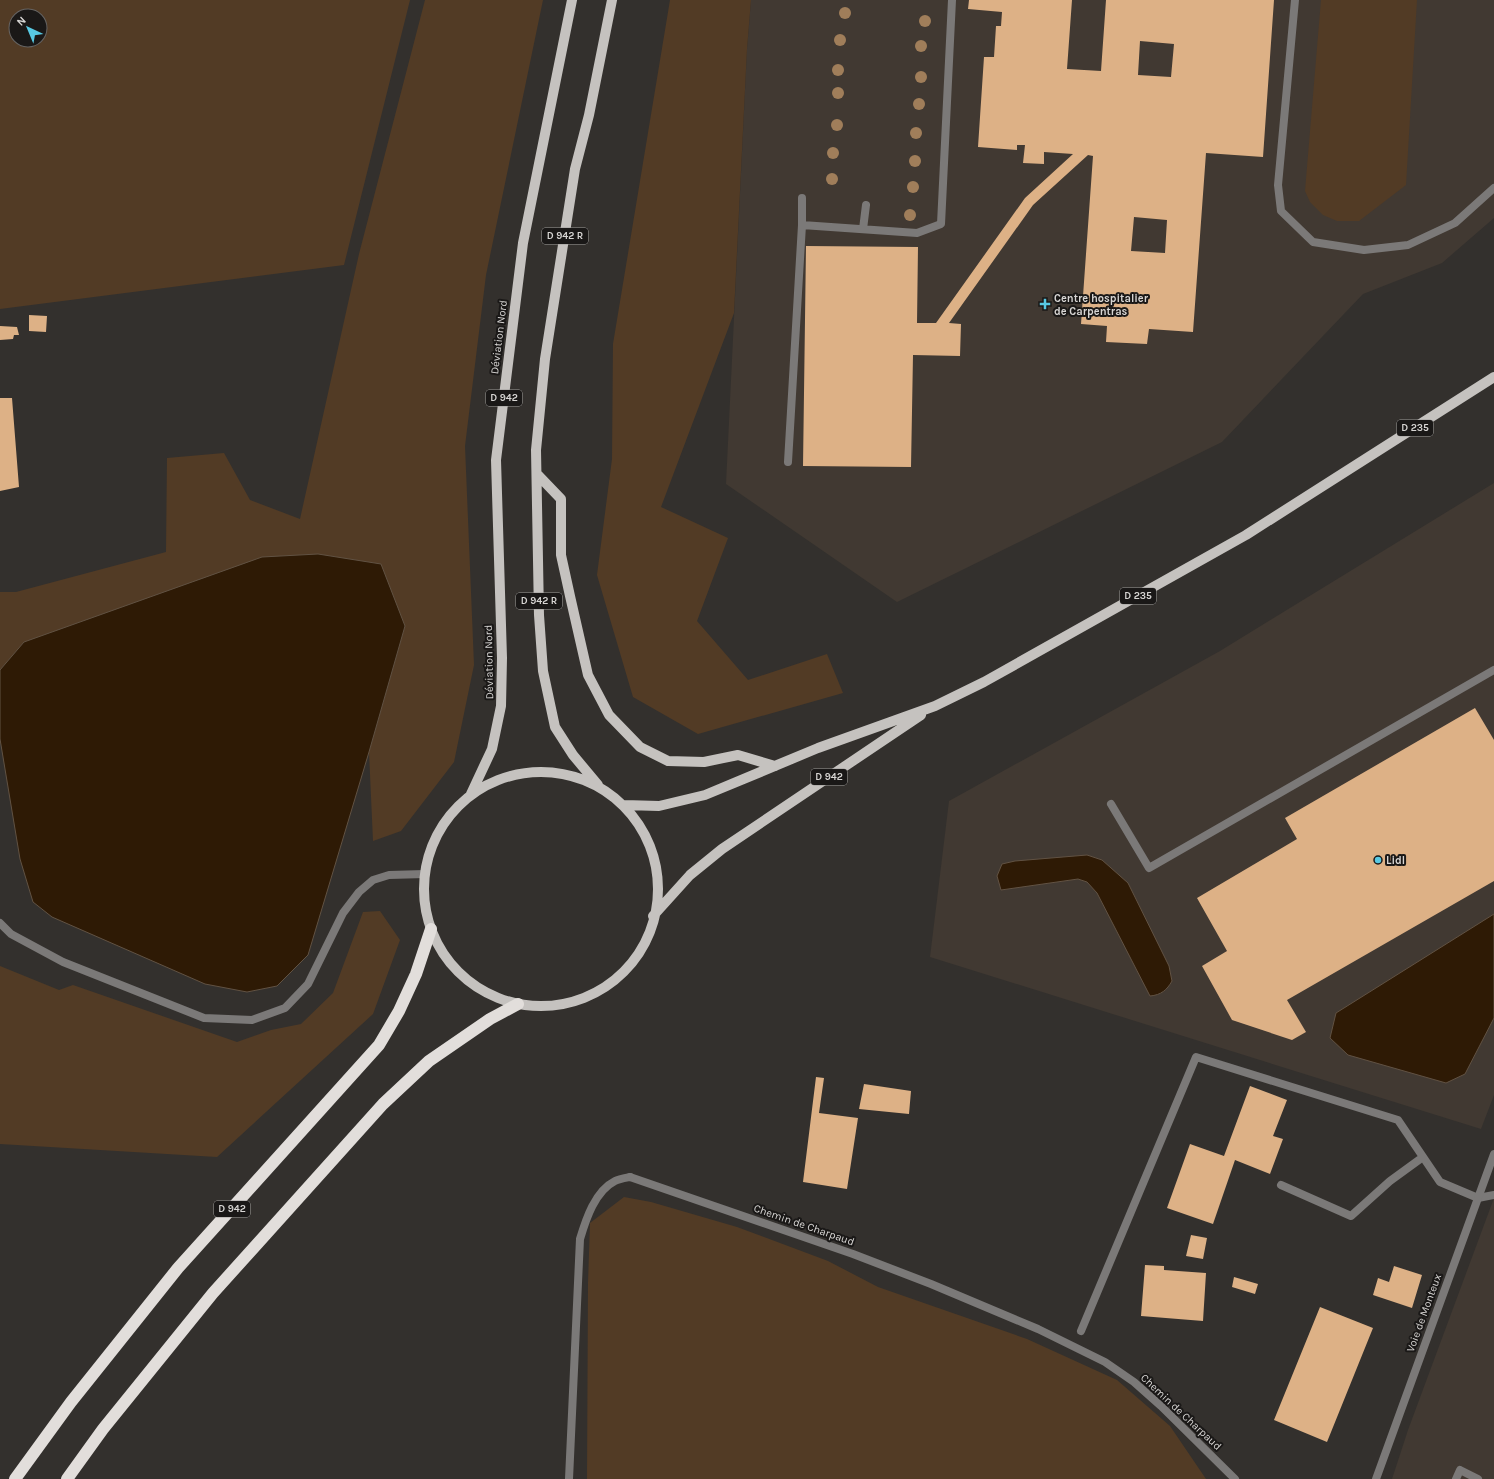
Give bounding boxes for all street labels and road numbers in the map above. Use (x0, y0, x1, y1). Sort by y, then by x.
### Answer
road number: D 942 R (542, 228, 588, 244)
street label: Déviation Nord (488, 299, 510, 375)
road number: D 942 (486, 390, 522, 406)
road number: D 235 (1397, 420, 1433, 436)
road number: D 235 (1120, 588, 1156, 604)
road number: D 942 R (516, 593, 562, 609)
street label: Déviation Nord (482, 625, 496, 699)
road number: D 942 (811, 769, 847, 785)
road number: D 942 (214, 1201, 250, 1217)
street label: Chemin de Charpaud (752, 1202, 856, 1248)
street label: Voie de Monteux (1404, 1272, 1444, 1354)
street label: Chemin de Charpaud (1138, 1371, 1224, 1453)

